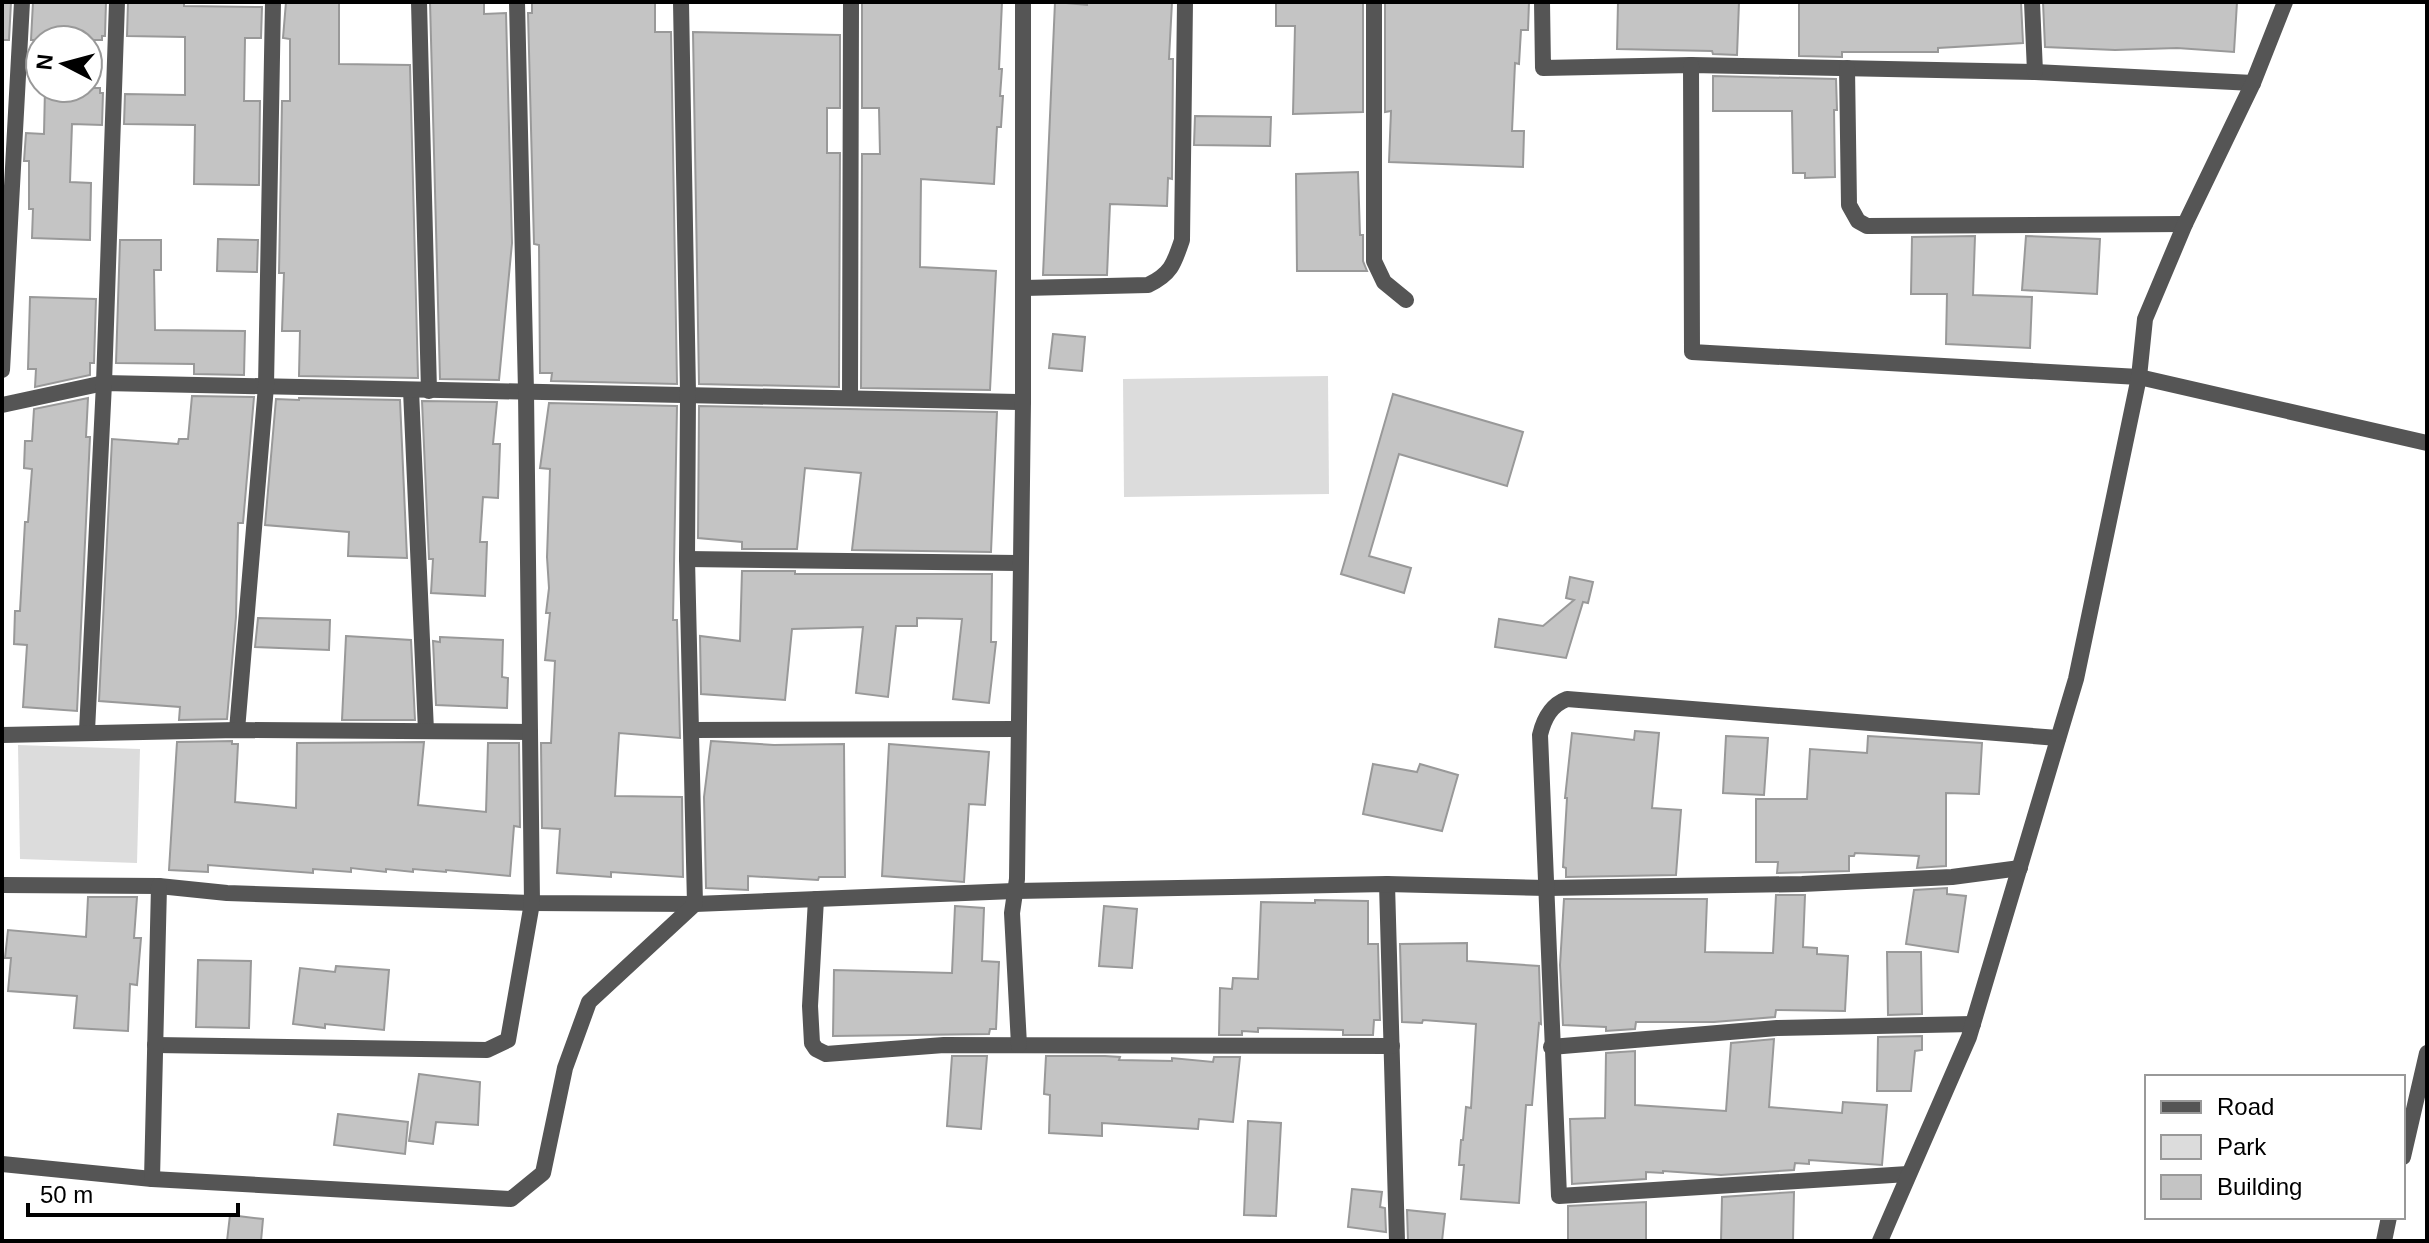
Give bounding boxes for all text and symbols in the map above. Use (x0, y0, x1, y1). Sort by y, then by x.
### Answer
north arrow (24, 24, 104, 104)
text: N (31, 53, 58, 71)
legend (2145, 1075, 2405, 1219)
text: Road (2217, 1093, 2274, 1120)
text: Park (2217, 1133, 2267, 1160)
scale bar (28, 1167, 238, 1217)
text: Building (2217, 1173, 2302, 1200)
text: 50 m (40, 1181, 93, 1208)

